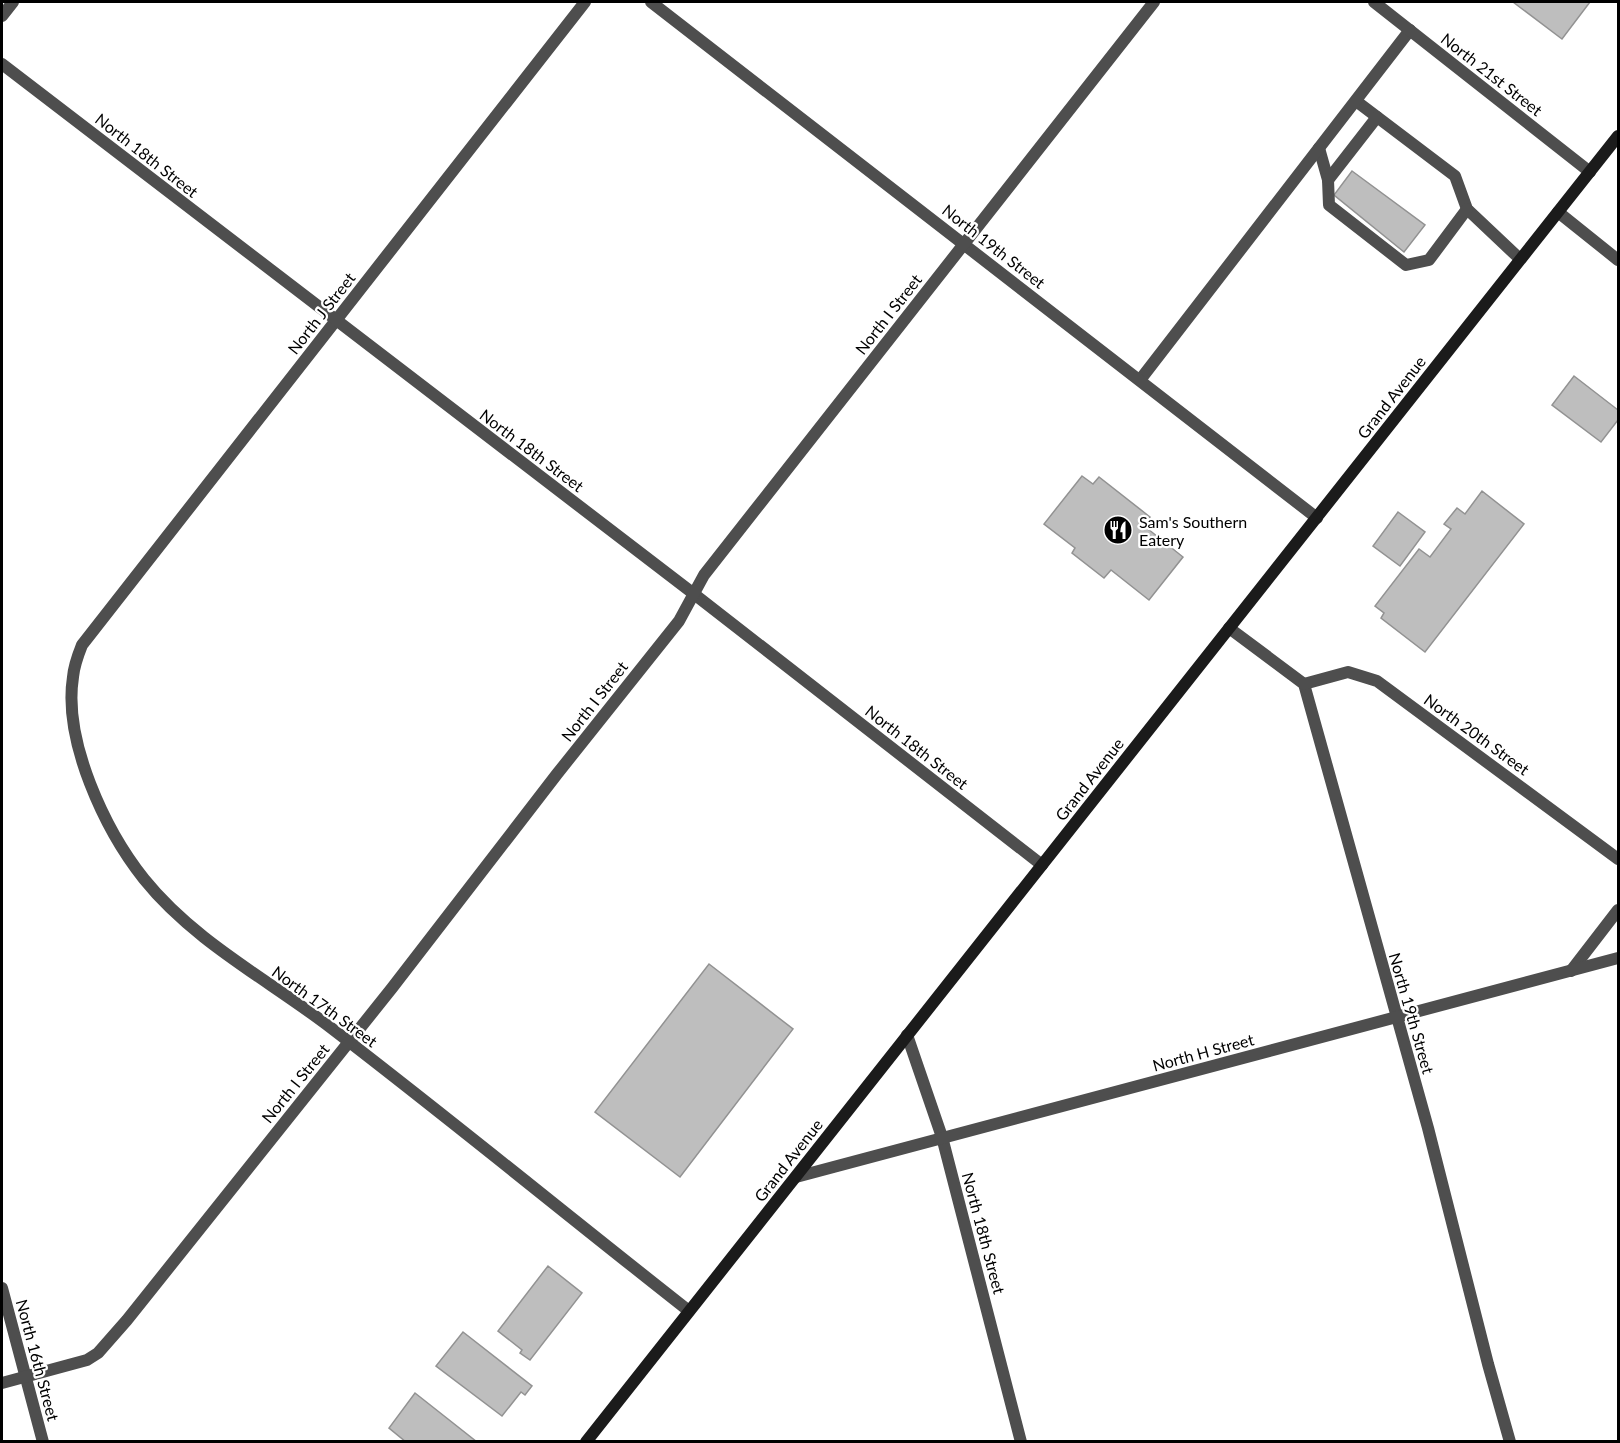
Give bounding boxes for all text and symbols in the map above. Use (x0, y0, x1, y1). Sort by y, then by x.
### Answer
street label: North 21st Street (1438, 29, 1547, 120)
street label: North 18th Street (92, 109, 202, 201)
street label: North 19th Street (939, 200, 1049, 292)
street label: North J Street (283, 268, 359, 358)
street label: North I Street (851, 270, 925, 358)
street label: Grand Avenue (1353, 352, 1429, 442)
street label: North 18th Street (476, 405, 588, 495)
place label: Sam's Southern Eatery (1139, 512, 1247, 549)
restaurant icon: Sam's Southern Eatery (1102, 514, 1134, 546)
street label: North I Street (557, 657, 631, 745)
street label: North 20th Street (1421, 690, 1533, 779)
street label: North 18th Street (862, 701, 972, 793)
street label: Grand Avenue (1051, 734, 1127, 824)
street label: North 19th Street (1386, 950, 1438, 1076)
street label: North 17th Street (269, 962, 381, 1051)
street label: North H Street (1150, 1029, 1256, 1075)
street label: North I Street (257, 1039, 333, 1126)
street label: Grand Avenue (750, 1115, 826, 1205)
street label: North 18th Street (959, 1170, 1009, 1296)
street label: North 16th Street (13, 1297, 63, 1423)

